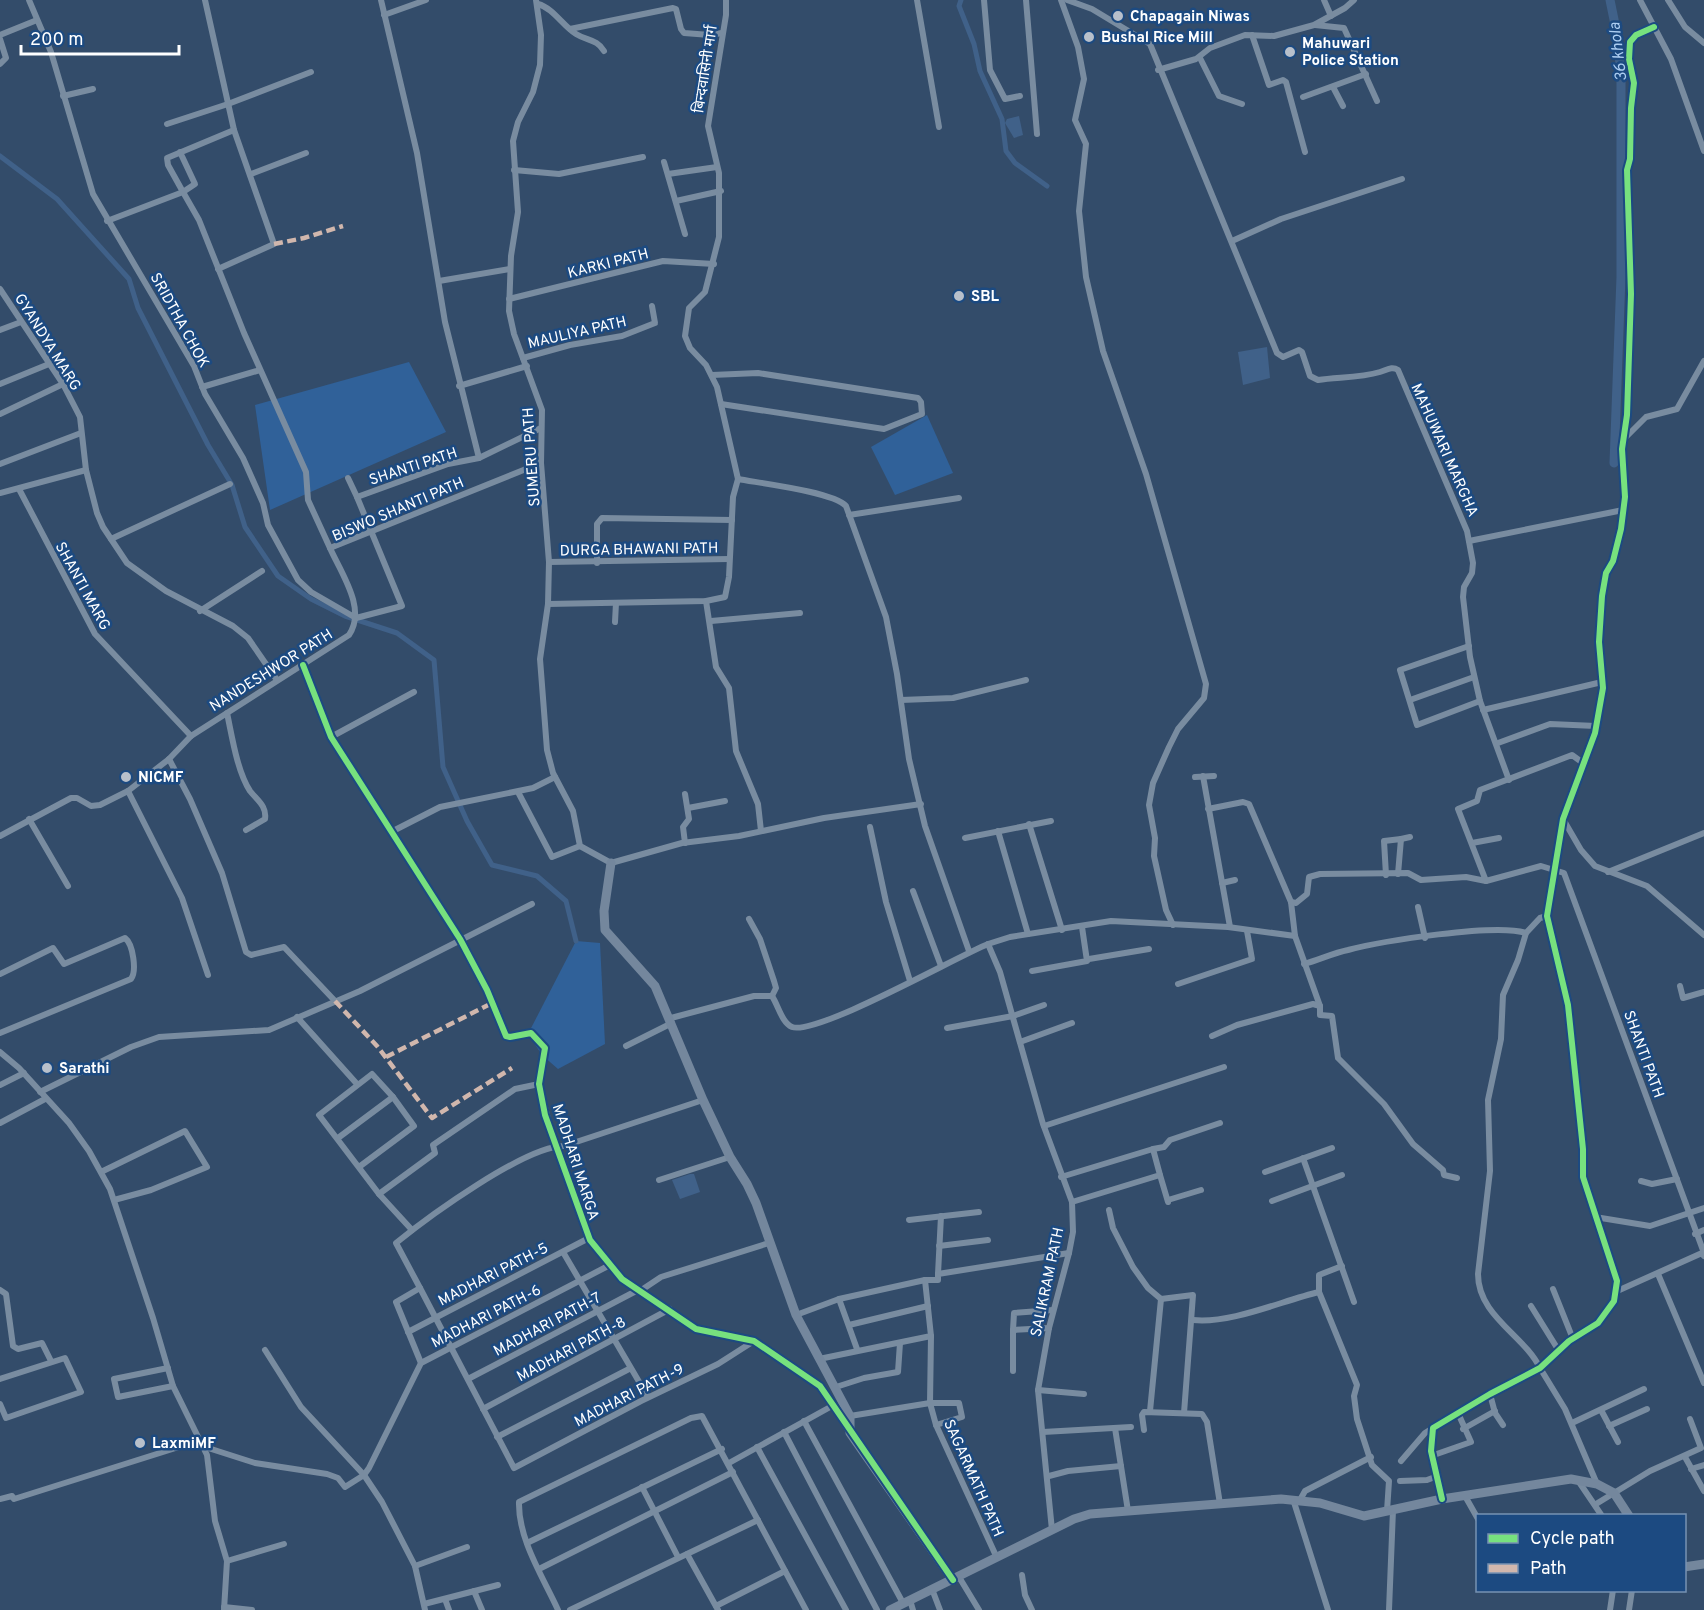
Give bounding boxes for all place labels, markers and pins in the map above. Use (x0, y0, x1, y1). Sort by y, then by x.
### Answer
place label: Chapagain Niwas (1130, 8, 1250, 27)
marker: Chapagain Niwas (1111, 9, 1125, 23)
place label: Bushal Rice Mill (1101, 29, 1213, 48)
marker: Bushal Rice Mill (1082, 30, 1096, 44)
place label: Mahuwari Police Station (1302, 35, 1399, 71)
marker: Mahuwari Police Station (1283, 45, 1297, 59)
place label: SBL (971, 288, 999, 307)
marker: SBL (952, 289, 966, 303)
place label: NICMF (138, 769, 184, 788)
marker: NICMF (119, 770, 133, 784)
place label: Sarathi (59, 1060, 110, 1079)
marker: Sarathi (40, 1061, 54, 1075)
place label: LaxmiMF (152, 1435, 216, 1454)
marker: LaxmiMF (133, 1436, 147, 1450)

